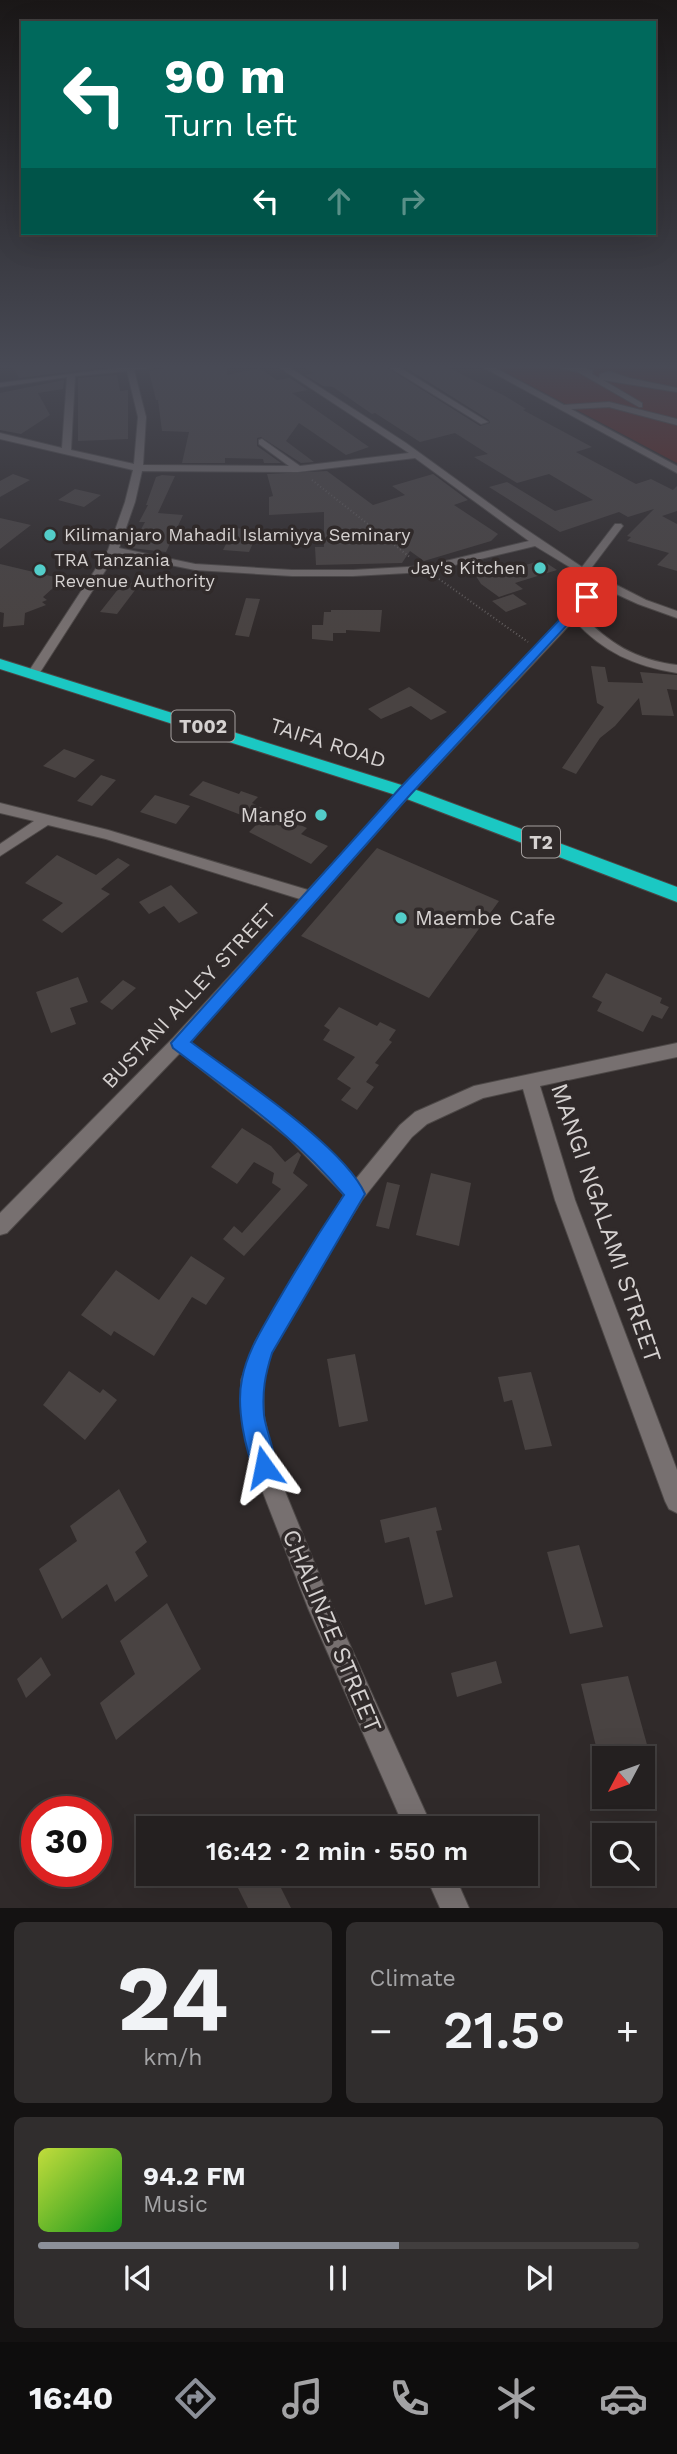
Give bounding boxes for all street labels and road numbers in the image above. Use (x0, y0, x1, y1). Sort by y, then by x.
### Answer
road number: T002 (172, 710, 234, 741)
street label: TAIFA ROAD (267, 712, 389, 773)
road number: T2 (522, 827, 560, 858)
street label: BUSTANI ALLEY STREET (96, 898, 281, 1093)
street label: MANGI NGALAMI STREET (545, 1080, 667, 1366)
street label: CHALINZE STREET (277, 1525, 387, 1737)

